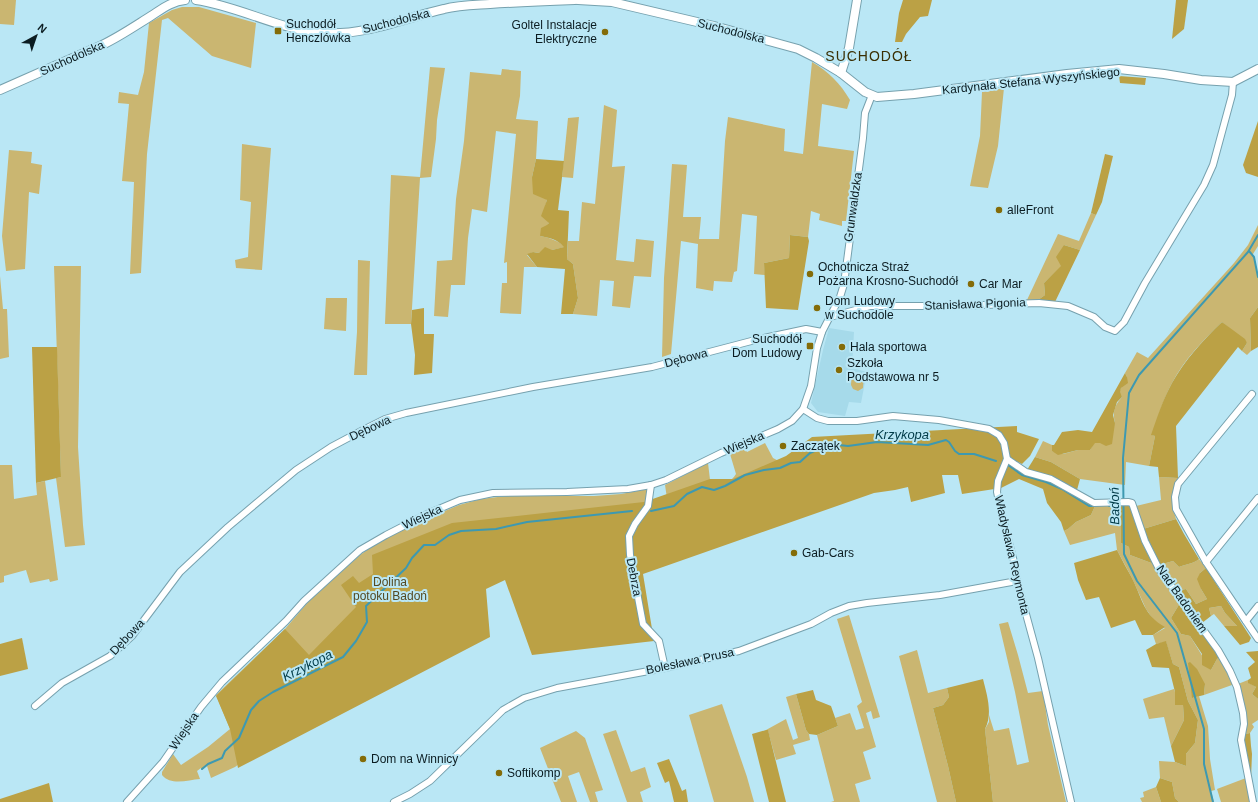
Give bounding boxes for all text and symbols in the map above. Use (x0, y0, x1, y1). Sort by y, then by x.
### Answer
street label: Suchodolska (361, 6, 431, 36)
north arrow (16, 16, 56, 56)
street label: Suchodolska (696, 16, 766, 46)
place label: Suchodół Henczlówka (286, 17, 351, 45)
place label: Goltel Instalacje Elektryczne (512, 18, 597, 46)
text: N (36, 21, 49, 36)
marker: Suchodół Henczlówka (273, 26, 283, 36)
marker: Goltel Instalacje Elektryczne (600, 27, 610, 37)
street label: Suchodolska (38, 37, 107, 78)
district label: SUCHODÓŁ (825, 48, 913, 64)
street label: Kardynała Stefana Wyszyńskiego (941, 65, 1121, 97)
street label: Grunwaldzka (841, 171, 865, 243)
place label: alleFront (1007, 203, 1054, 217)
marker: alleFront (994, 205, 1004, 215)
place label: Ochotnicza Straż Pożarna Krosno-Suchodół (818, 260, 958, 288)
marker: Ochotnicza Straż Pożarna Krosno-Suchodół (805, 269, 815, 279)
place label: Car Mar (979, 277, 1022, 291)
marker: Car Mar (966, 279, 976, 289)
place label: Dom Ludowy w Suchodole (824, 294, 895, 322)
street label: Stanisława Pigonia (924, 295, 1026, 313)
marker: Dom Ludowy w Suchodole (812, 303, 822, 313)
place label: Suchodół Dom Ludowy (732, 332, 802, 360)
place label: Hala sportowa (850, 340, 927, 354)
marker: Suchodół Dom Ludowy (805, 341, 815, 351)
marker: Hala sportowa (837, 342, 847, 352)
street label: Dębowa (663, 345, 709, 370)
place label: Szkoła Podstawowa nr 5 (847, 356, 939, 384)
marker: Szkoła Podstawowa nr 5 (834, 365, 844, 375)
street label: Dębowa (347, 412, 393, 444)
water label: Krzykopa (875, 427, 929, 442)
street label: Wiejska (722, 428, 766, 458)
place label: Zaczątek (791, 439, 841, 453)
marker: Zaczątek (778, 441, 788, 451)
water label: Badoń (1107, 487, 1122, 525)
street label: Władysława Reymonta (991, 494, 1033, 616)
street label: Wiejska (400, 502, 444, 532)
place label: Gab-Cars (802, 546, 854, 560)
marker: Gab-Cars (789, 548, 799, 558)
street label: Debrza (623, 557, 645, 598)
street label: Nad Badoniem (1153, 562, 1211, 636)
park label: Dolina potoku Badoń (353, 575, 427, 603)
street label: Dębowa (107, 616, 147, 658)
street label: Bolesława Prusa (645, 645, 735, 677)
water label: Krzykopa (280, 646, 335, 684)
street label: Wiejska (166, 709, 202, 752)
place label: Dom na Winnicy (371, 752, 458, 766)
marker: Dom na Winnicy (358, 754, 368, 764)
place label: Softikomp (507, 766, 561, 780)
marker: Softikomp (494, 768, 504, 778)

